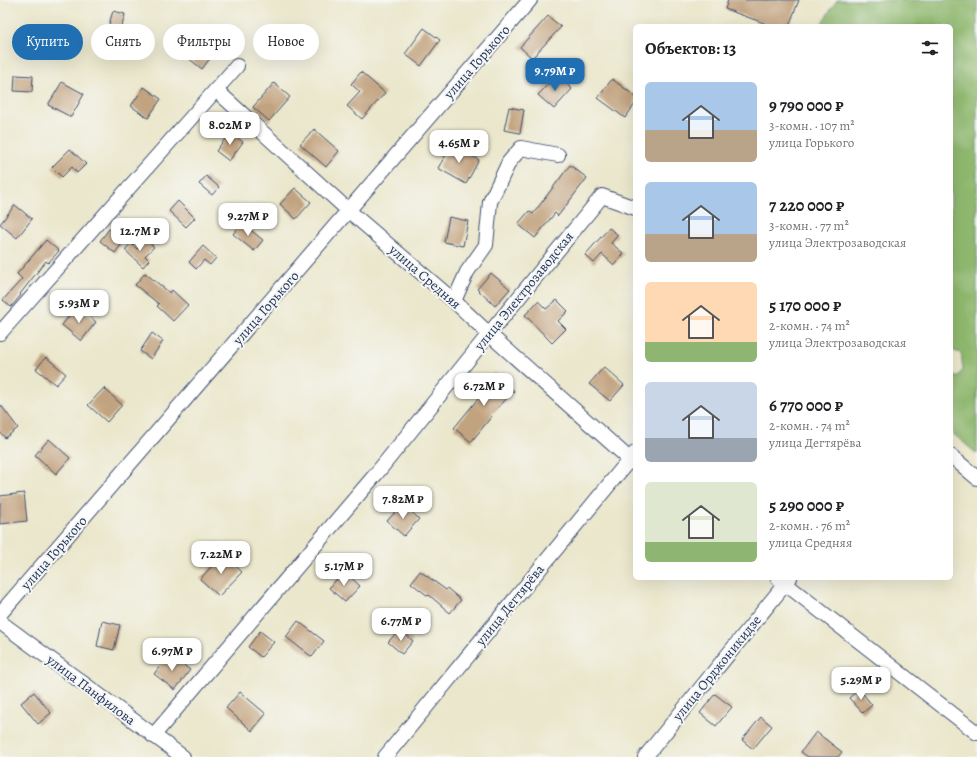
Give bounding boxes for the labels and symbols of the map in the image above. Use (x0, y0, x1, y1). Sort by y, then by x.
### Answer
street label: улица Горького (439, 21, 514, 104)
pin: 9.79M ₽ (518, 58, 592, 92)
pin: 8.02M ₽ (193, 112, 267, 146)
pin: 4.65M ₽ (422, 130, 496, 164)
pin: 9.27M ₽ (211, 203, 285, 237)
pin: 12.7M ₽ (103, 218, 177, 252)
street label: улица Электрозаводская (469, 227, 578, 355)
street label: улица Средняя (384, 240, 465, 314)
street label: улица Горького (228, 267, 303, 350)
pin: 5.93M ₽ (42, 290, 116, 324)
pin: 6.72M ₽ (447, 373, 521, 407)
pin: 7.82M ₽ (366, 486, 440, 520)
street label: улица Горького (16, 512, 91, 595)
pin: 7.22M ₽ (184, 541, 258, 575)
pin: 5.17M ₽ (307, 553, 381, 587)
street label: улица Дегтярёва (471, 560, 549, 650)
pin: 6.77M ₽ (364, 608, 438, 642)
street label: улица Орджоникидзе (668, 611, 766, 726)
pin: 6.97M ₽ (135, 638, 209, 672)
street label: улица Панфилова (42, 650, 140, 730)
pin: 5.29M ₽ (824, 667, 898, 701)

